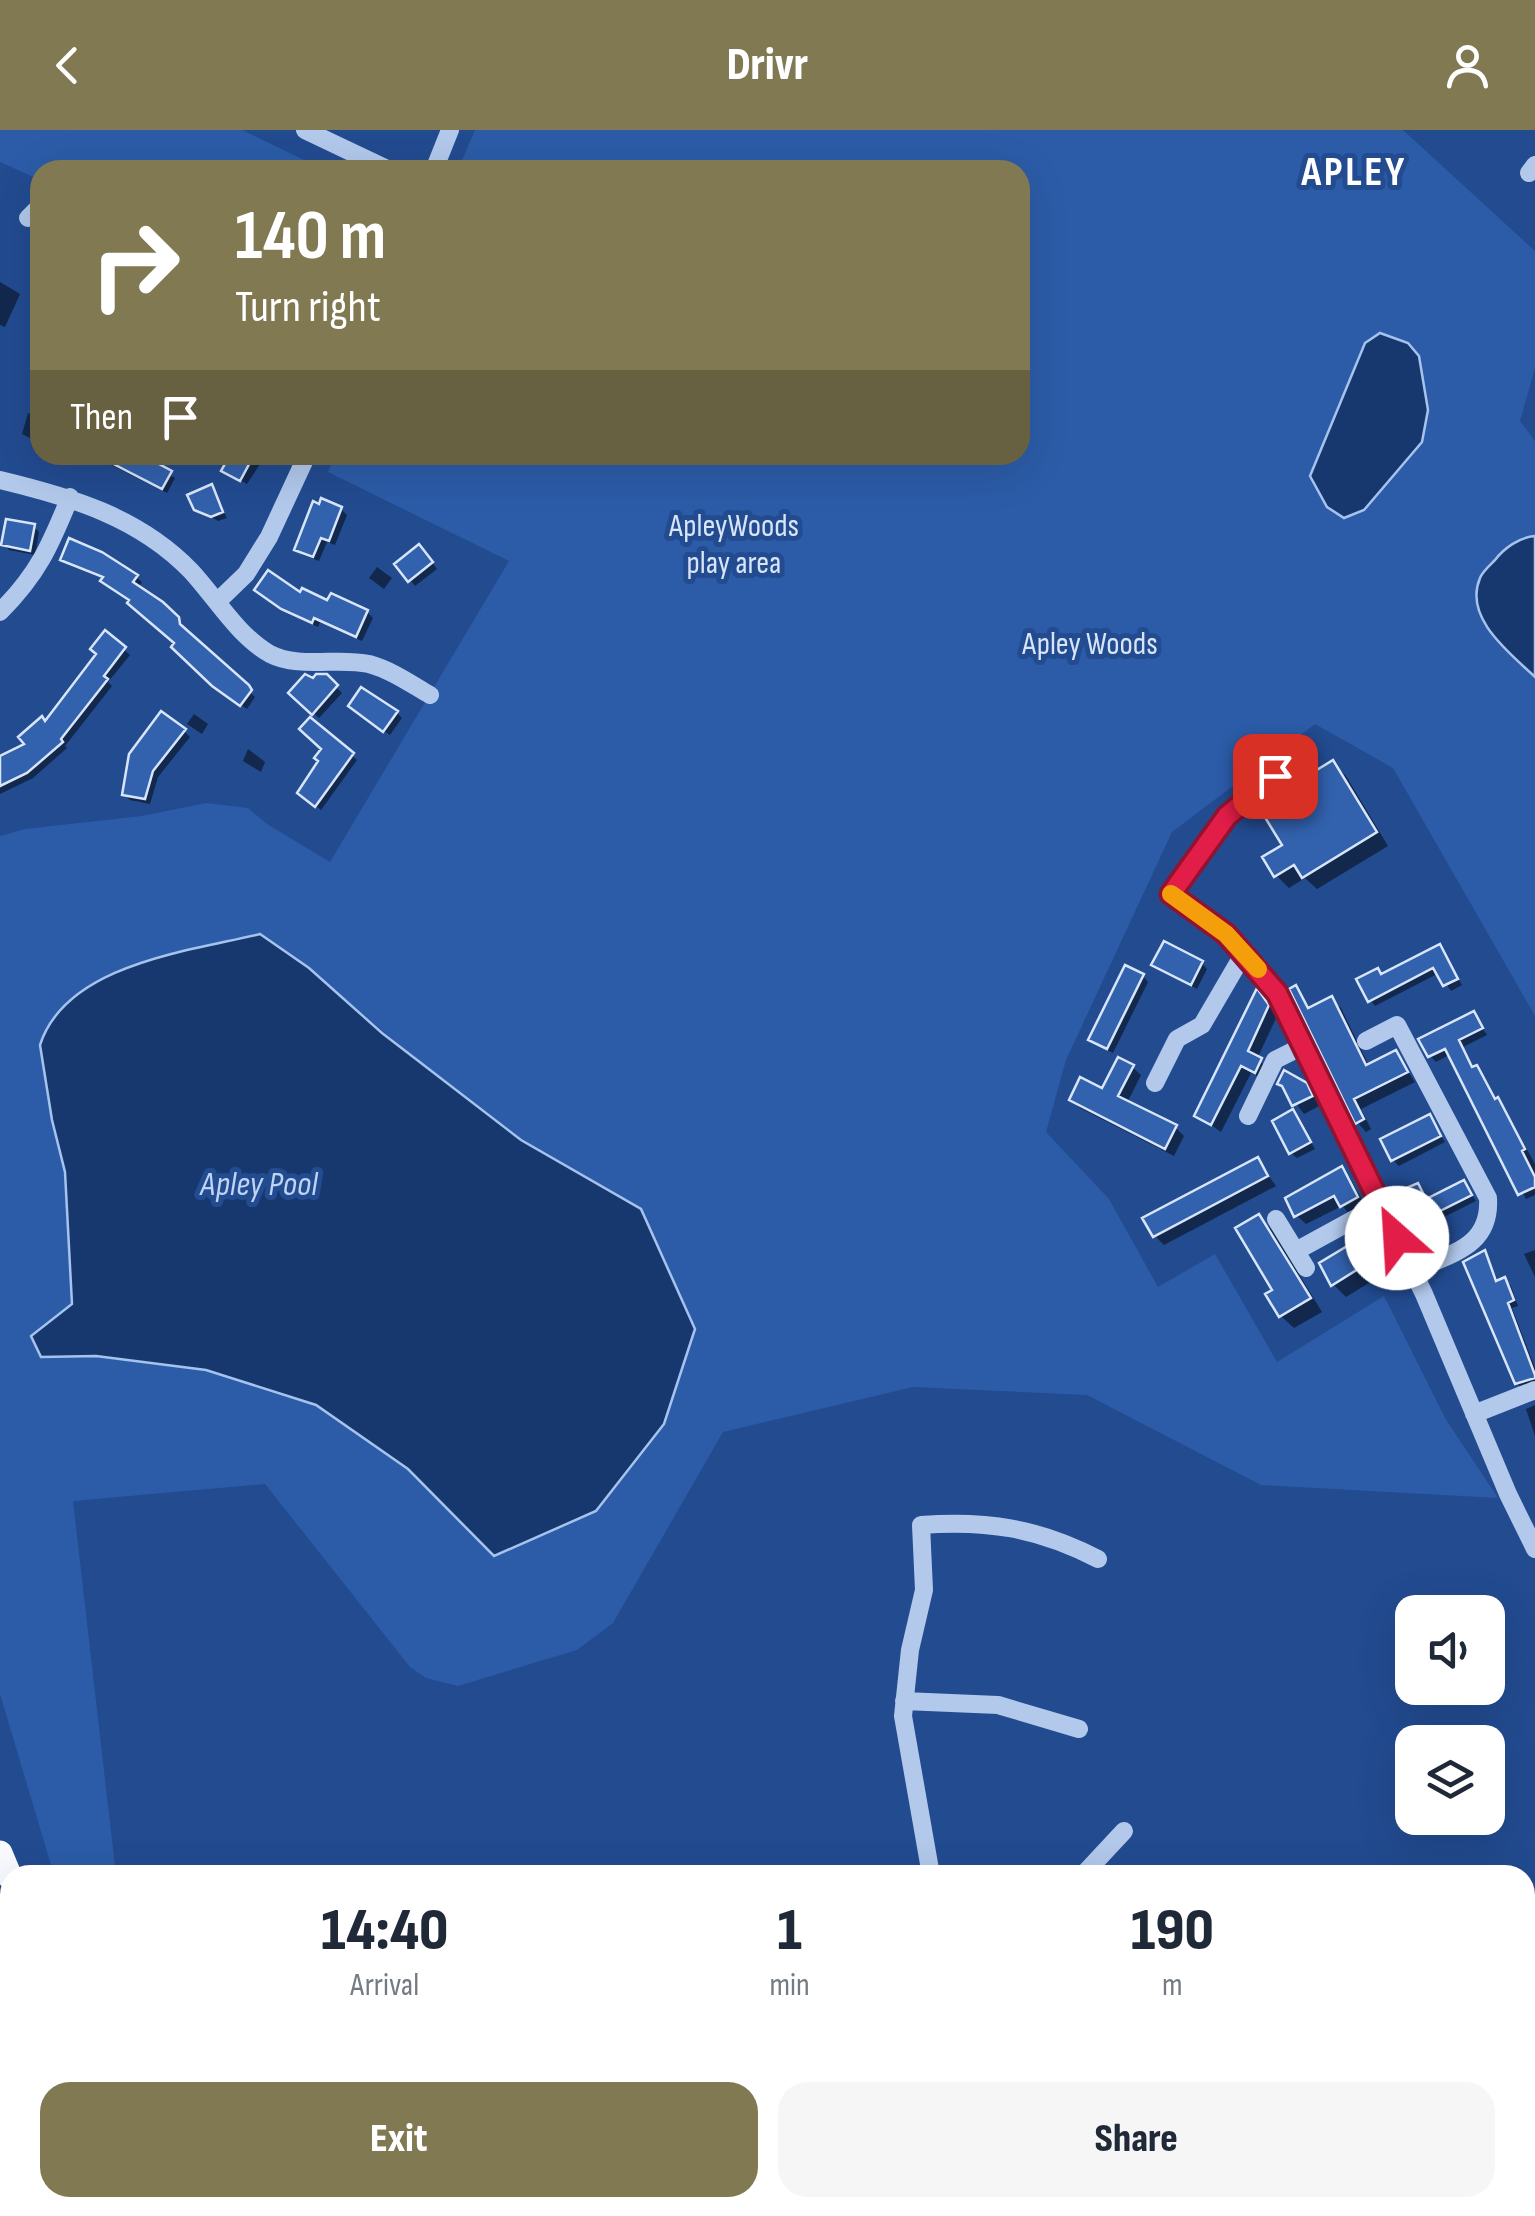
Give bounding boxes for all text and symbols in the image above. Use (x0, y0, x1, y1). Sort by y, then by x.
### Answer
icon: back (40, 38, 95, 93)
text: Drivr (727, 38, 808, 93)
icon: person (1440, 38, 1495, 93)
district label: APLEY (1300, 147, 1407, 198)
text: 140 m (235, 195, 386, 279)
icon: right (70, 200, 200, 330)
text: Turn right (235, 280, 381, 335)
icon: arrive (153, 390, 208, 445)
text: Then (70, 395, 133, 440)
park label: ApleyWoods play area (668, 507, 799, 583)
park label: Apley Woods (1021, 625, 1158, 664)
pin (1233, 734, 1318, 819)
icon: arrive (1248, 749, 1303, 804)
water label: Apley Pool (198, 1163, 319, 1206)
position arrow (1345, 1186, 1449, 1290)
map controls (1395, 1595, 1505, 1835)
button: sound (1395, 1595, 1505, 1705)
button: layers (1395, 1725, 1505, 1835)
text: 14:40 (321, 1895, 449, 1967)
text: 1 (777, 1895, 802, 1967)
text: 190 (1131, 1895, 1214, 1967)
text: Arrival (350, 1966, 419, 2005)
text: min (770, 1966, 810, 2005)
text: m (1162, 1966, 1183, 2005)
button: Exit (40, 2082, 758, 2197)
button: Share (778, 2082, 1495, 2197)

